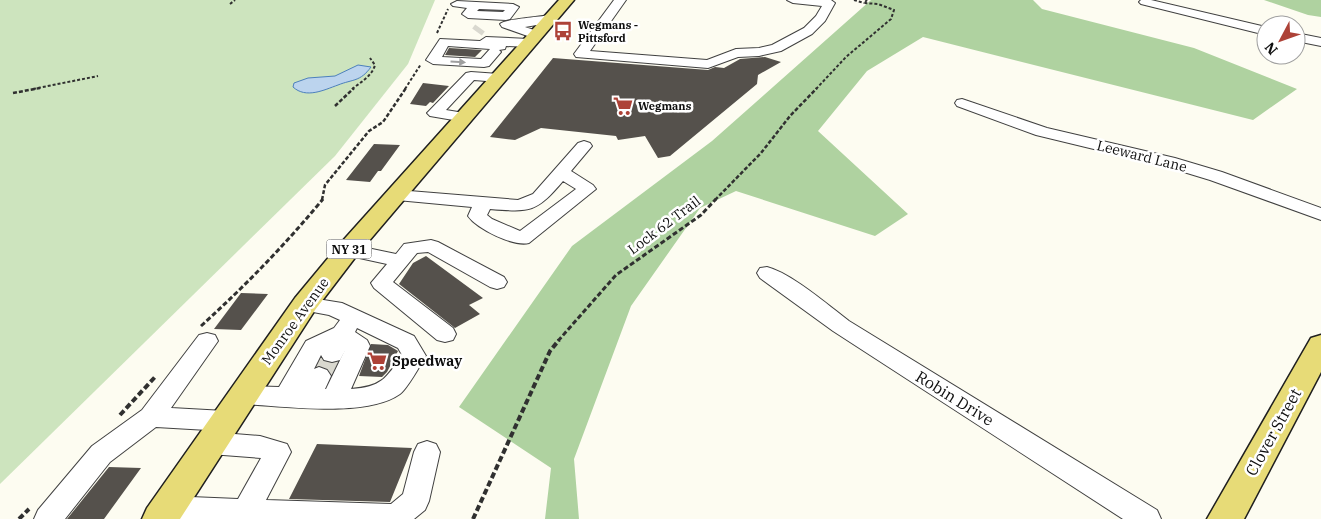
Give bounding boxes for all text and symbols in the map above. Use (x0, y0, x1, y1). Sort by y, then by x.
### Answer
north arrow (1256, 15, 1306, 65)
place label: Wegmans - Pittsford (578, 18, 638, 45)
bus stop icon: Wegmans - Pittsford (552, 20, 574, 42)
text: N (1261, 38, 1282, 59)
one-way arrow (451, 58, 467, 66)
supermarket icon: Wegmans (612, 95, 634, 117)
place label: Wegmans (638, 99, 692, 113)
street label: Leeward Lane (1095, 136, 1189, 176)
street label: Lock 62 Trail (624, 192, 704, 258)
road number: NY 31 (326, 240, 372, 258)
street label: Monroe Avenue (257, 274, 333, 368)
supermarket icon: Speedway (366, 350, 388, 372)
place label: Speedway (392, 352, 462, 370)
street label: Robin Drive (912, 366, 998, 430)
street label: Clover Street (1241, 385, 1305, 479)

